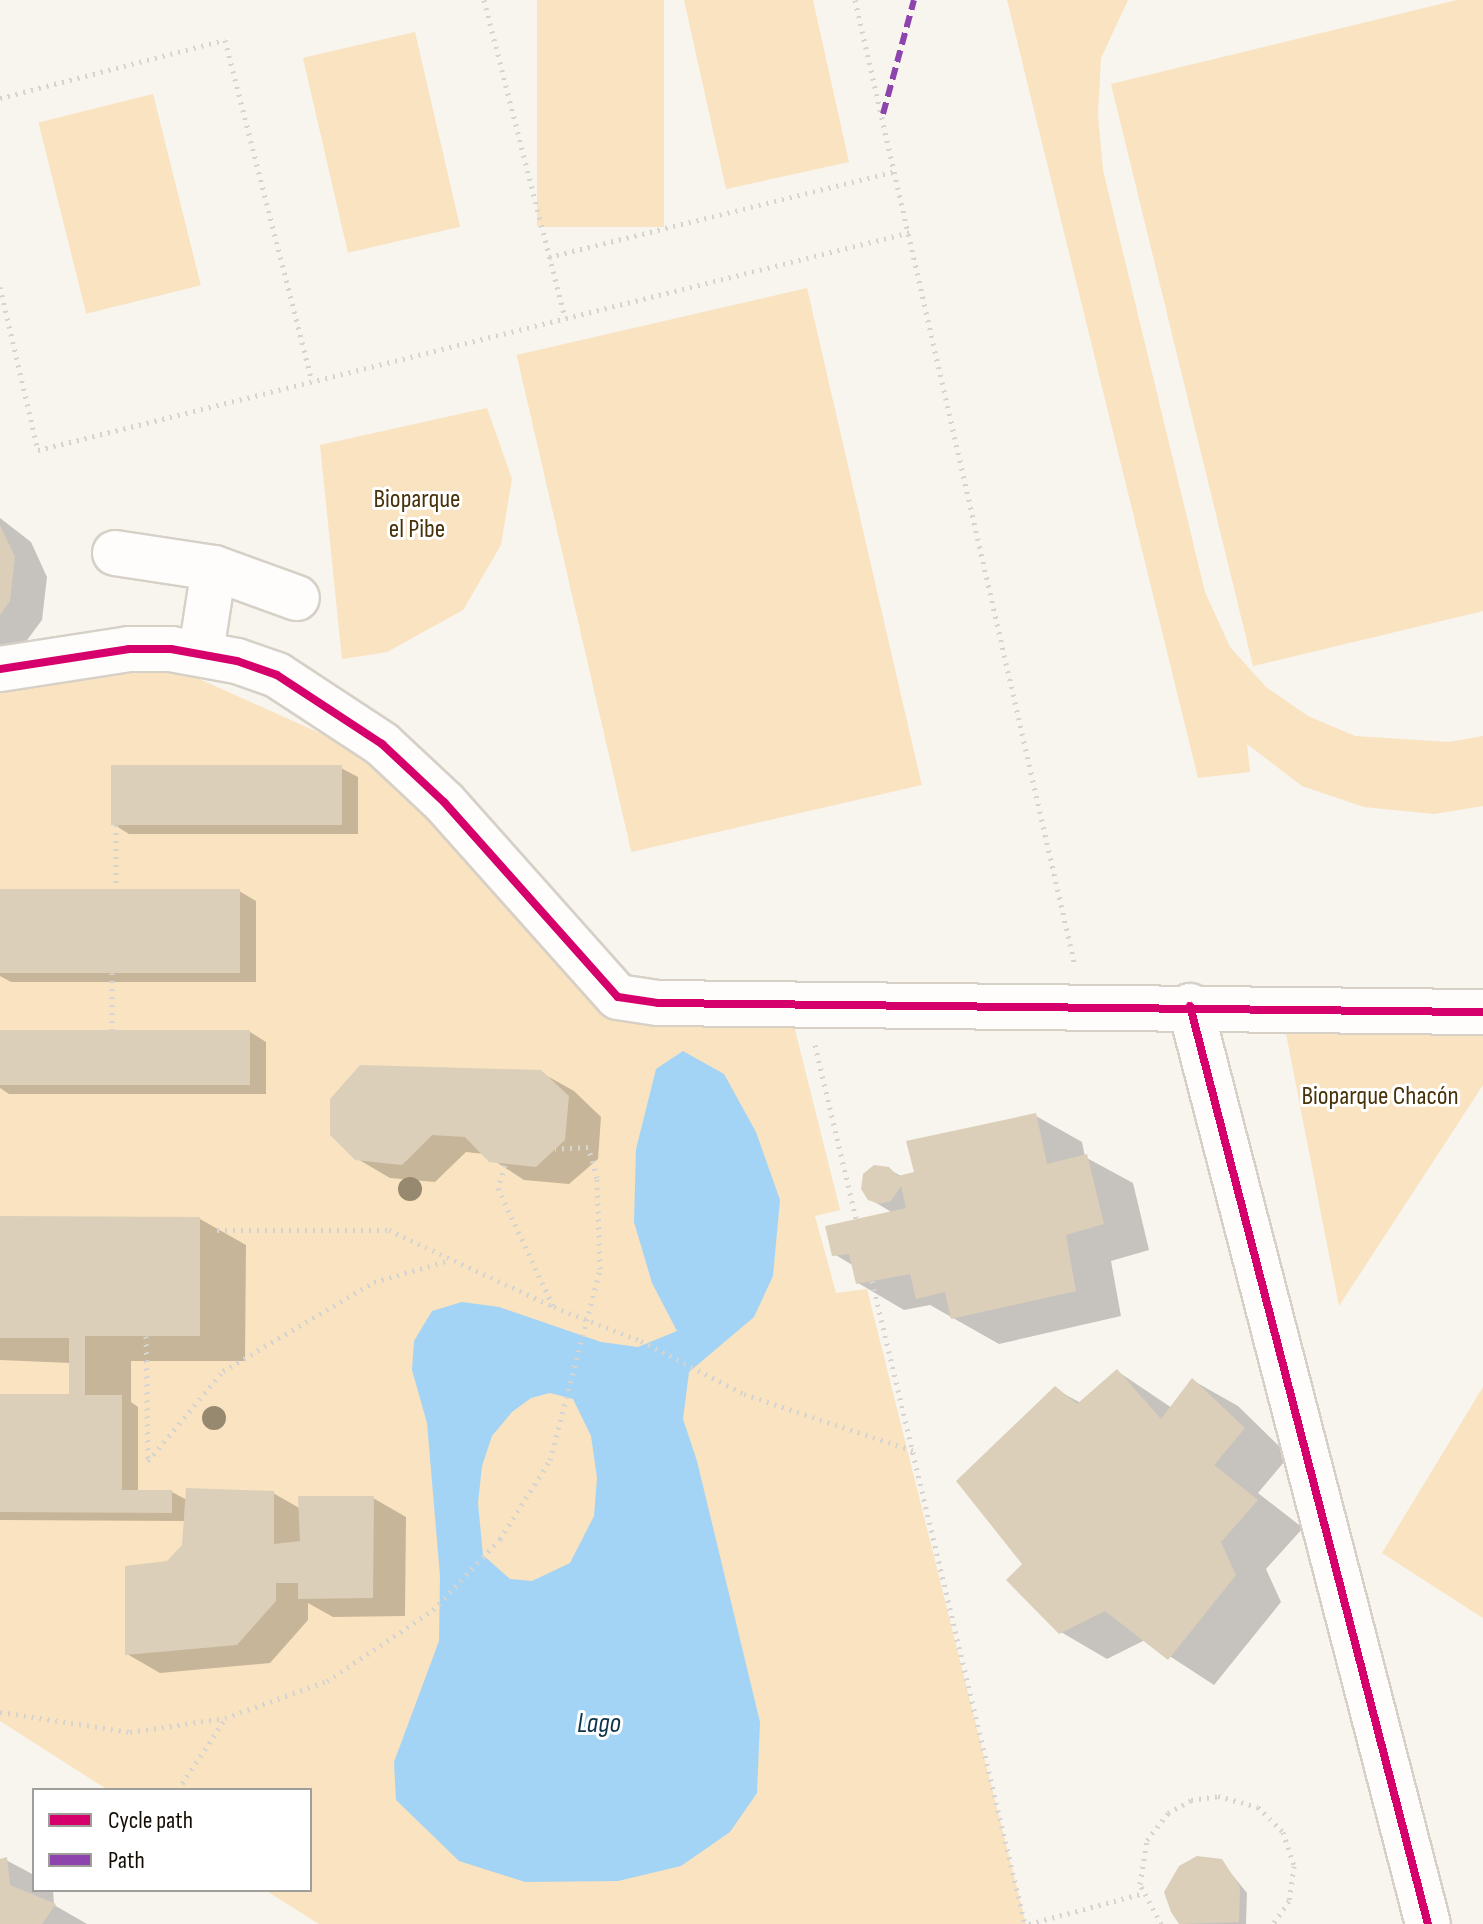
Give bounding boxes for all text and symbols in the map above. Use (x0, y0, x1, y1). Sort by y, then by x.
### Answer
park label: Bioparque el Pibe (373, 484, 461, 546)
park label: Bioparque Chacón (1301, 1081, 1459, 1113)
water label: Lago (577, 1707, 621, 1741)
legend (32, 1788, 312, 1892)
text: Cycle path (108, 1806, 193, 1835)
text: Path (108, 1846, 145, 1875)

